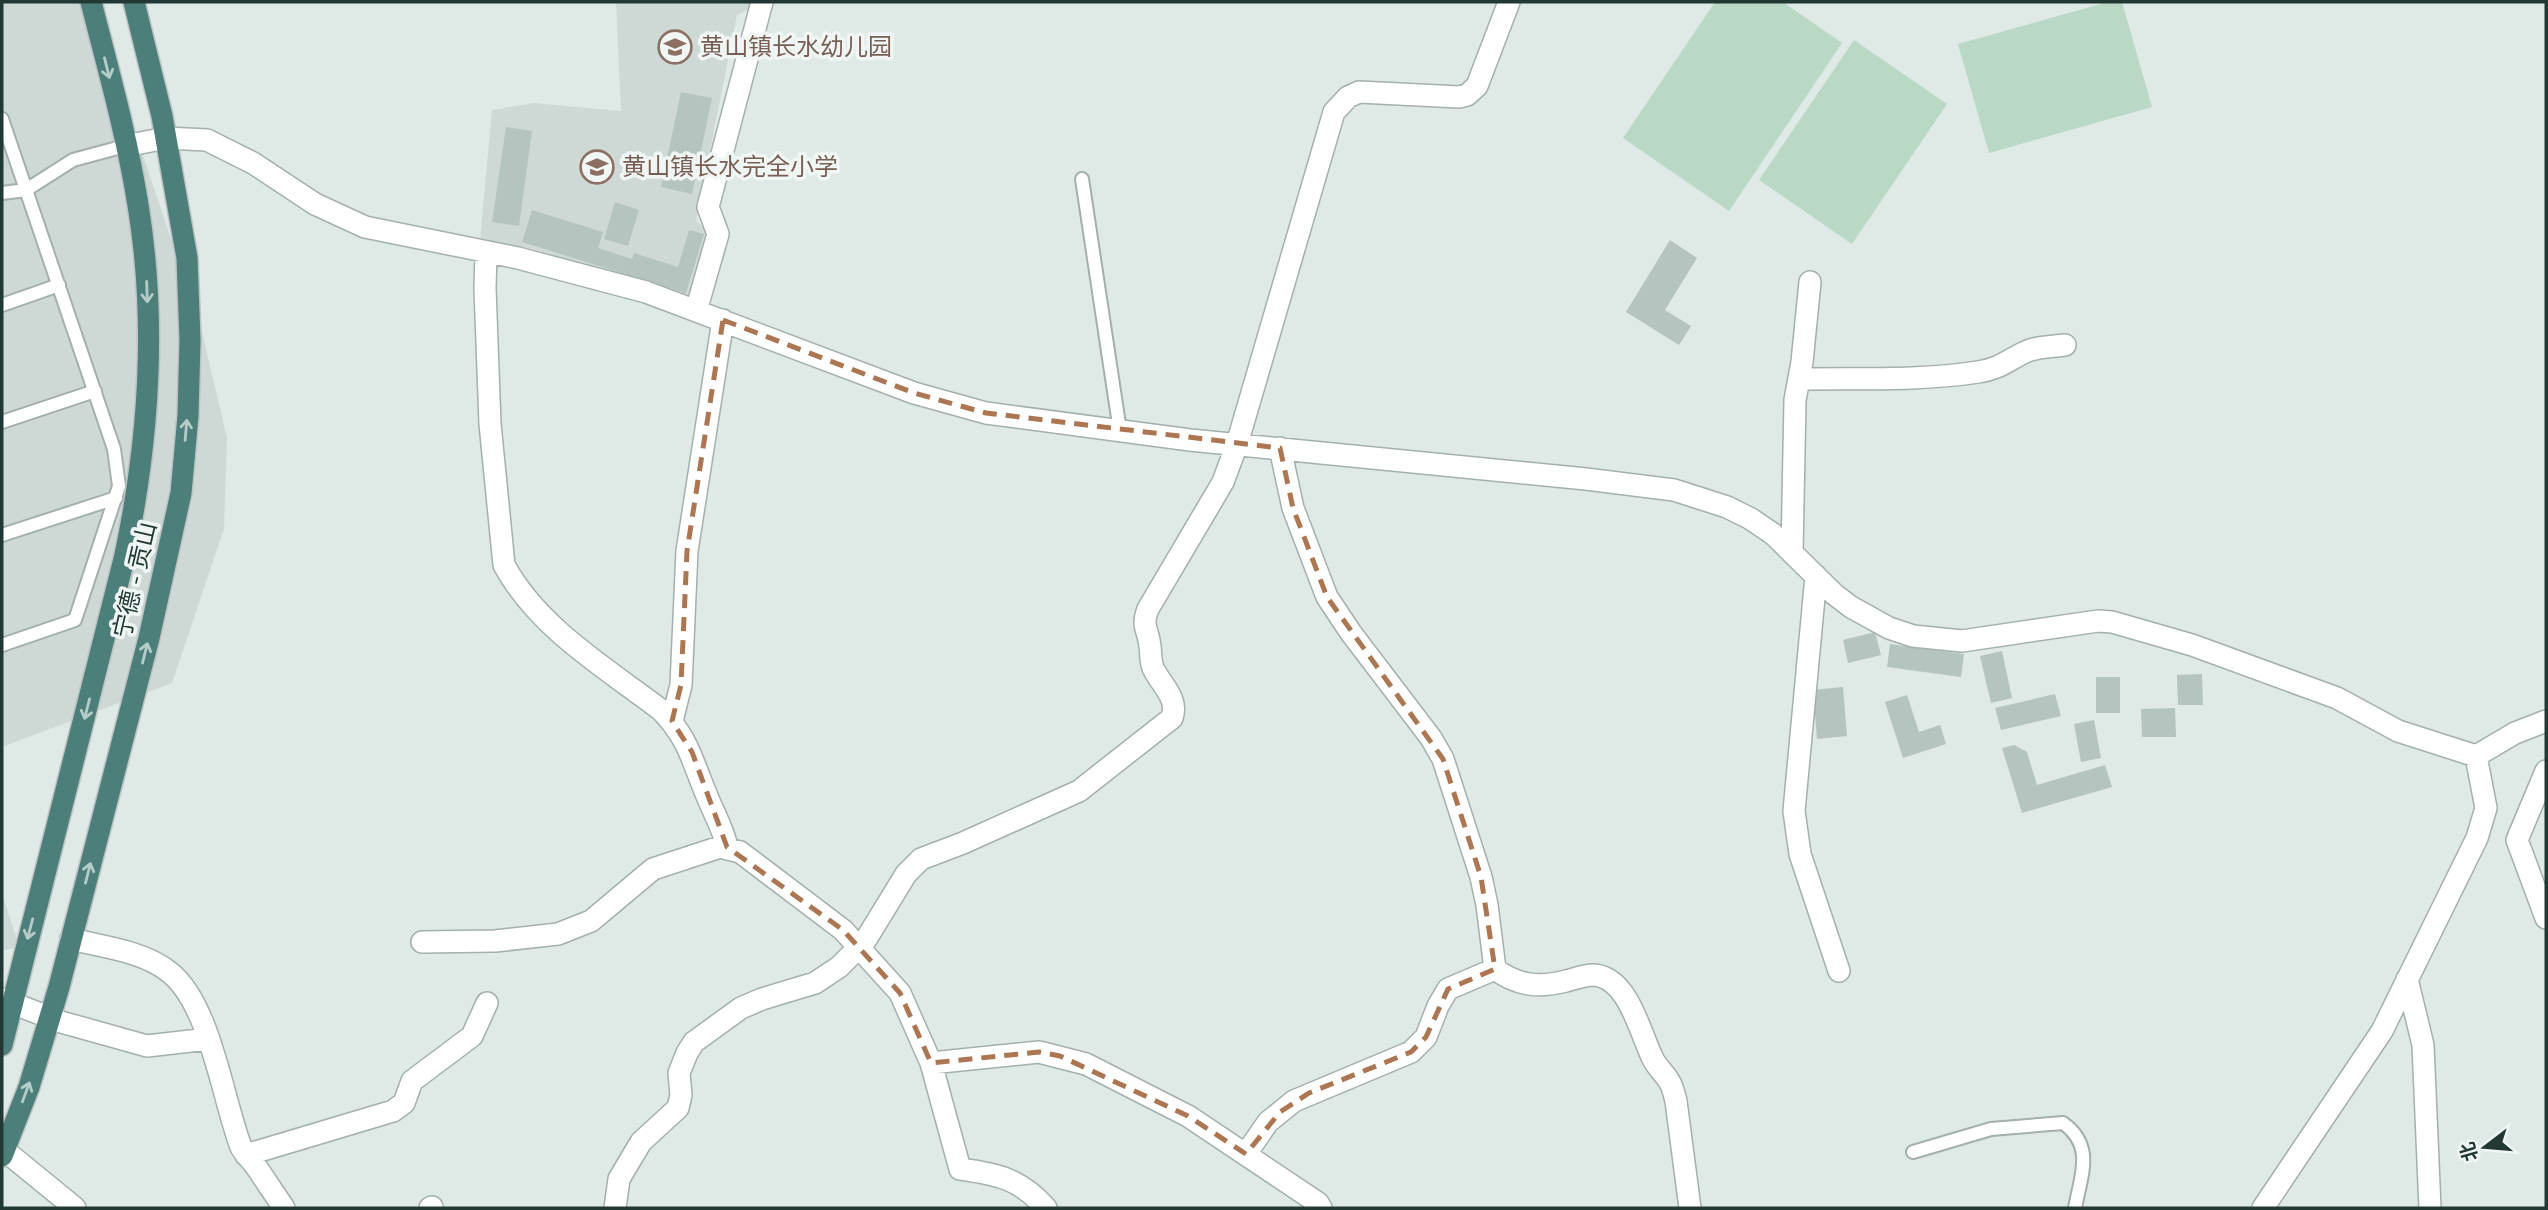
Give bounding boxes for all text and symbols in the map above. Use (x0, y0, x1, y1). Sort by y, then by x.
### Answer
school or university icon: 黄山镇长水幼儿园 (656, 28, 694, 66)
place label: 黄山镇长水幼儿园 (700, 31, 892, 63)
one-way arrow (101, 56, 114, 79)
school or university icon: 黄山镇长水完全小学 (578, 148, 616, 186)
place label: 黄山镇长水完全小学 (622, 151, 838, 183)
one-way arrow (140, 280, 153, 303)
one-way arrow (180, 419, 193, 442)
street label: 宁德 - 贡山 (106, 519, 164, 641)
one-way arrow (139, 642, 152, 665)
one-way arrow (80, 697, 93, 719)
one-way arrow (82, 863, 95, 885)
one-way arrow (23, 917, 36, 940)
one-way arrow (21, 1082, 34, 1104)
north arrow (2450, 1112, 2520, 1182)
text: 北 (2455, 1139, 2485, 1164)

